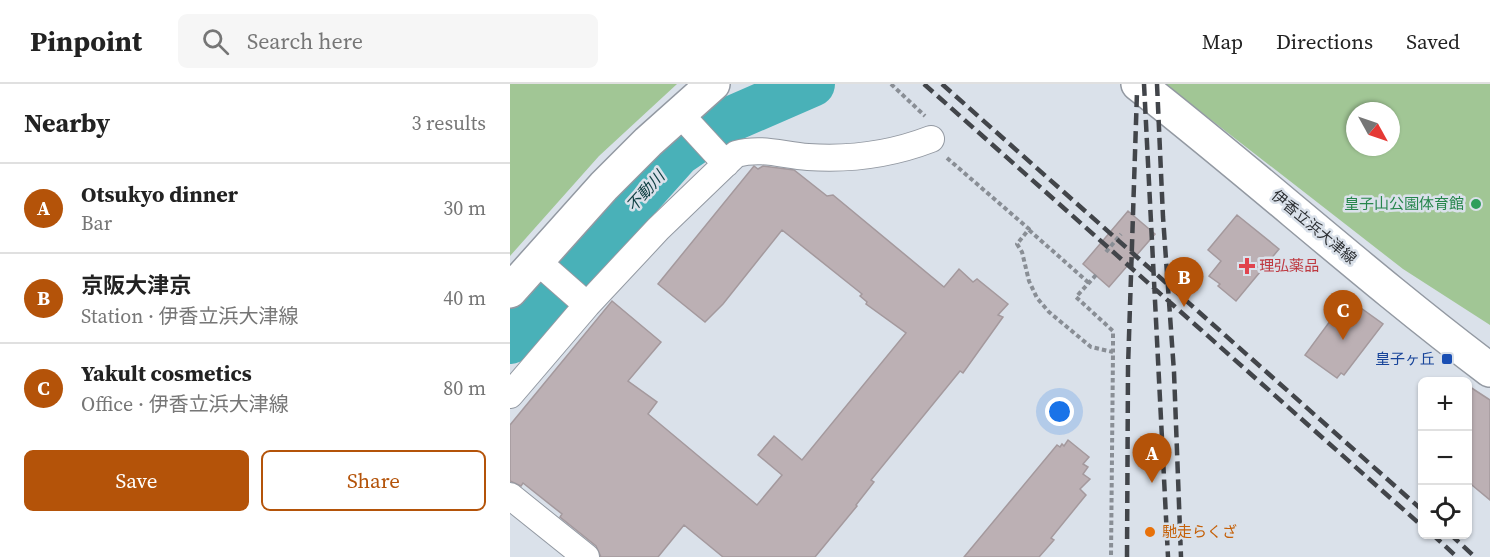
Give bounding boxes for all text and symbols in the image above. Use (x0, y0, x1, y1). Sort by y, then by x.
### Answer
search box (178, 14, 598, 68)
text: Pinpoint (30, 22, 142, 60)
icon: search (199, 25, 232, 58)
text: Search here (247, 26, 363, 56)
text: Map (1202, 27, 1243, 56)
text: Directions (1276, 27, 1373, 56)
text: Saved (1406, 27, 1460, 56)
north arrow (1346, 102, 1400, 156)
text: Nearby (24, 105, 110, 141)
text: 3 results (411, 109, 486, 137)
water label: 不動川 (621, 164, 671, 216)
text: Otsukyo dinner (81, 179, 238, 209)
street label: 伊香立浜大津線 (1267, 185, 1361, 268)
place label: 皇子山公園体育館 (1344, 193, 1464, 214)
text: A (37, 194, 50, 222)
text: 30 m (443, 194, 486, 222)
marker: 皇子山公園体育館 (1469, 197, 1483, 211)
text: Bar (81, 209, 112, 237)
place label: 理弘薬品 (1259, 255, 1319, 276)
pin: B (1164, 258, 1204, 307)
marker: 理弘薬品 (1240, 259, 1254, 273)
text: 京阪大津京 (81, 270, 191, 300)
text: B (37, 284, 50, 312)
text: 40 m (443, 284, 486, 312)
pin: C (1324, 290, 1362, 340)
text: Station · 伊香立浜大津線 (81, 302, 299, 330)
place label: 皇子ヶ丘 (1375, 348, 1435, 369)
marker: 皇子ヶ丘 (1440, 352, 1454, 366)
text: Yakult cosmetics (81, 358, 252, 388)
text: C (37, 374, 50, 402)
text: 80 m (443, 374, 486, 402)
map controls (1418, 377, 1472, 539)
button: + (1418, 377, 1472, 431)
text: Office · 伊香立浜大津線 (81, 390, 289, 418)
your location (1045, 397, 1074, 426)
button: − (1418, 431, 1472, 485)
pin: A (1132, 434, 1172, 483)
button: Save (24, 450, 249, 511)
button: Share (261, 450, 486, 511)
button: locate (1418, 485, 1472, 539)
place label: 馳走らくざ (1162, 521, 1237, 542)
marker: 馳走らくざ (1143, 525, 1157, 539)

